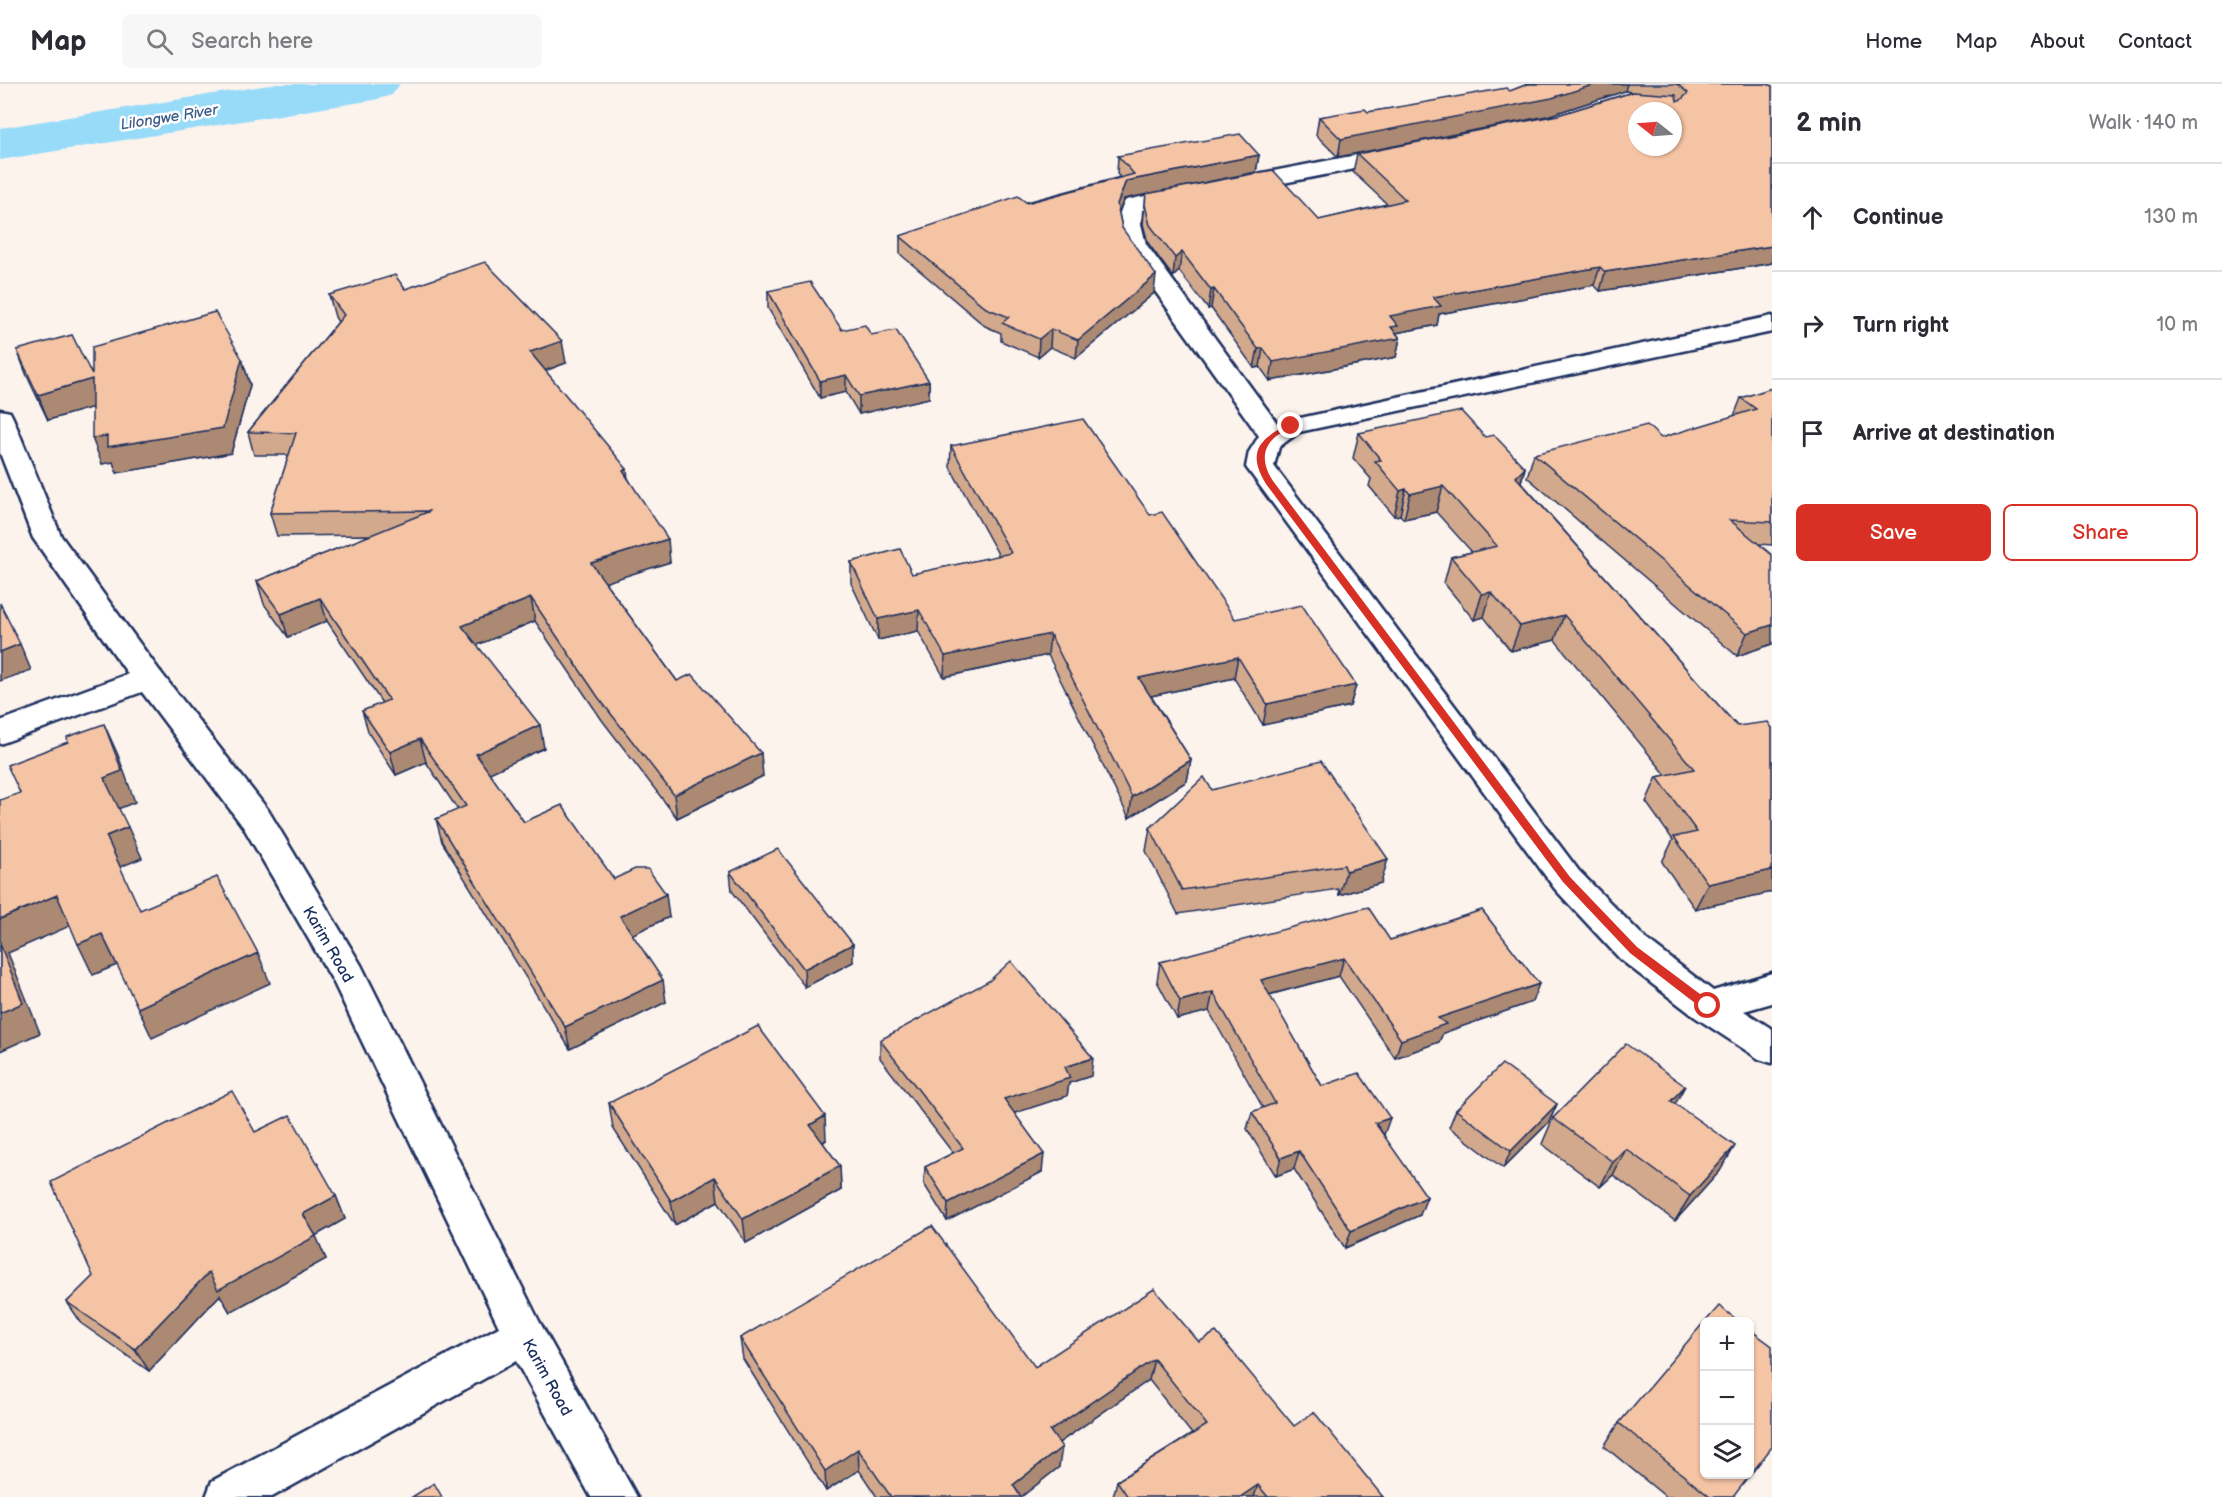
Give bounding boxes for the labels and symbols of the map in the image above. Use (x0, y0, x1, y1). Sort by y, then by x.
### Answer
water label: Lilongwe River (119, 100, 221, 135)
north arrow (1628, 102, 1682, 156)
route end (1277, 412, 1303, 438)
street label: Karim Road (298, 903, 357, 986)
route start (1694, 992, 1720, 1018)
street label: Karim Road (518, 1336, 576, 1419)

